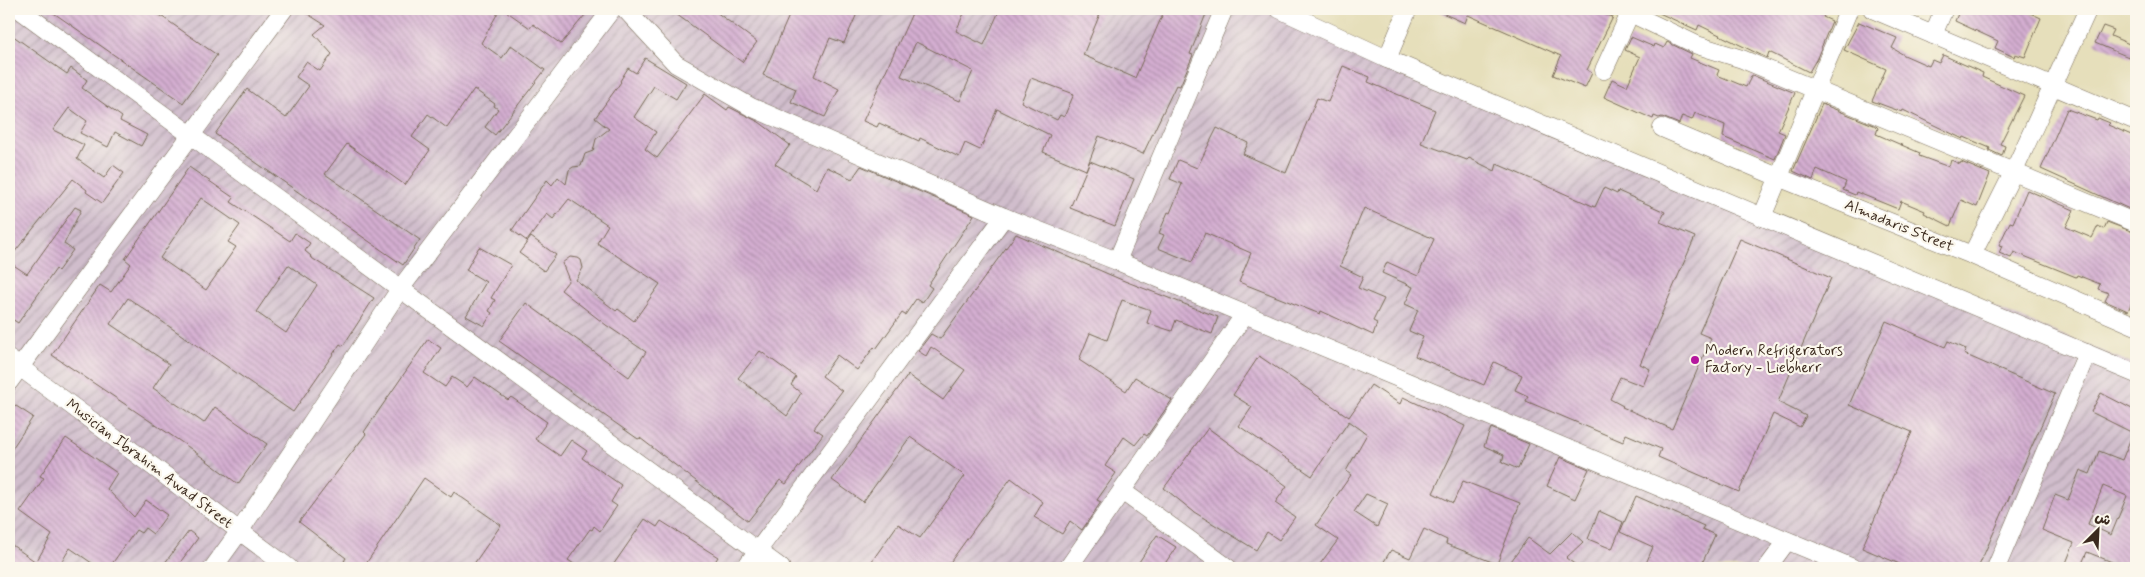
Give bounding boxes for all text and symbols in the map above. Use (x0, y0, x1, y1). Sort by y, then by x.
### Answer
street label: Almadaris Street (1842, 195, 1956, 257)
place label: Modern Refrigerators Factory - Liebherr (1705, 341, 1843, 378)
marker: Modern Refrigerators Factory - Liebherr (1689, 354, 1701, 366)
street label: Musician Ibrahim Awad Street (62, 395, 237, 534)
north arrow (2072, 504, 2122, 554)
text: ش (2092, 508, 2114, 530)

